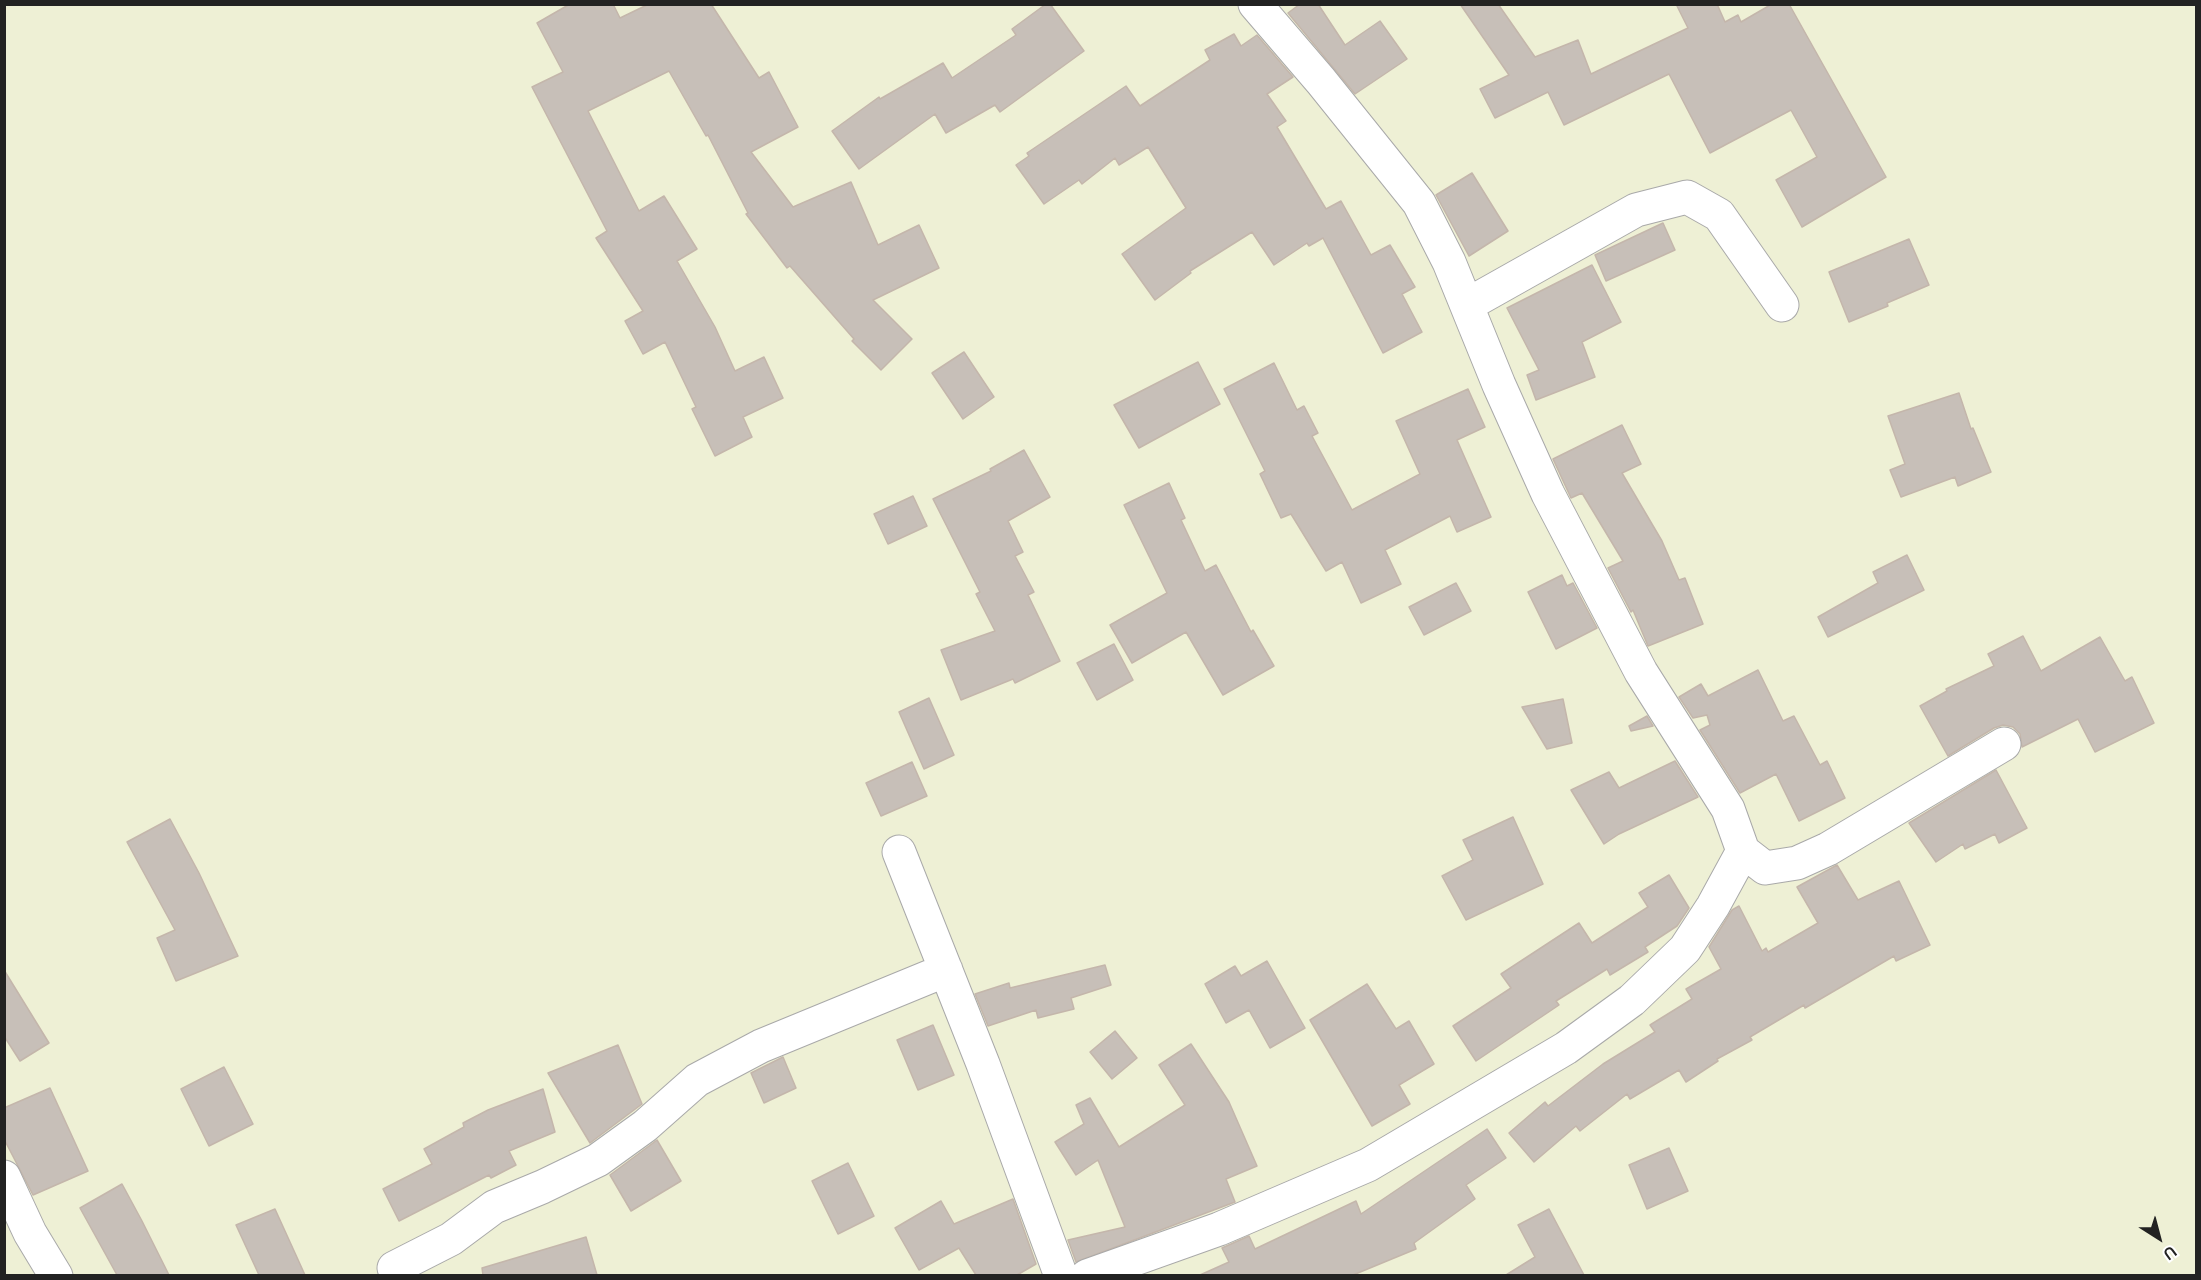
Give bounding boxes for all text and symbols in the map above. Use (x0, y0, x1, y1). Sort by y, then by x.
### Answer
north arrow (2129, 1208, 2189, 1268)
text: U (2158, 1240, 2181, 1265)

